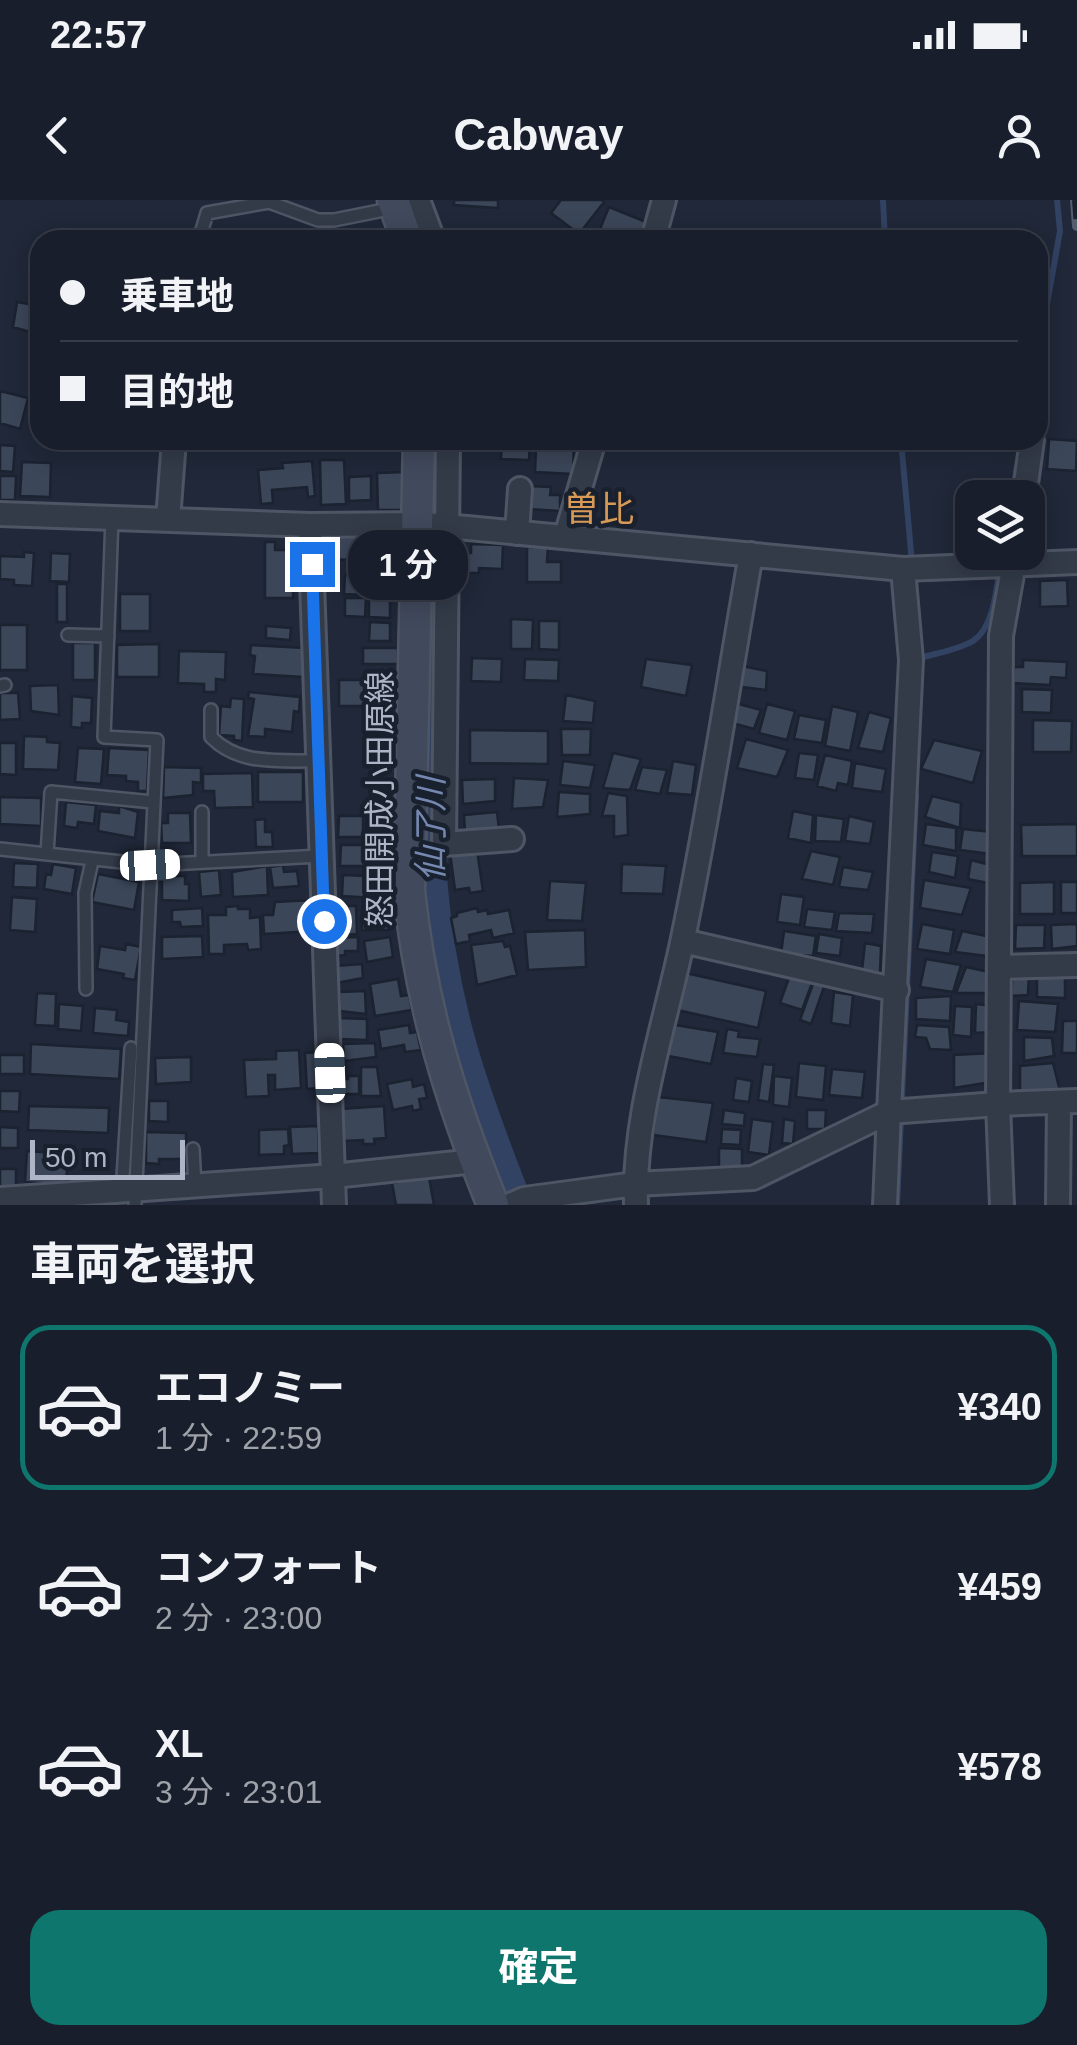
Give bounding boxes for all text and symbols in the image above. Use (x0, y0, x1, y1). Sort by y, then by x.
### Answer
text: 22:57 (50, 14, 147, 56)
icon: back (30, 108, 85, 163)
icon: person (992, 108, 1047, 163)
text: Cabway (453, 109, 624, 160)
text: 乗車地 (120, 275, 234, 317)
text: 目的地 (120, 371, 234, 413)
map controls (955, 480, 1045, 570)
button: layers (955, 480, 1045, 570)
district label: 曽比 (564, 489, 634, 528)
callout: 1 分 (347, 529, 467, 599)
route end (290, 542, 335, 587)
text: 1 分 (379, 547, 437, 583)
street label: 怒田開成小田原線 (362, 671, 398, 927)
water label: 仙了川 (411, 773, 450, 882)
car (119, 848, 181, 882)
route start (302, 899, 347, 944)
car (314, 1042, 346, 1104)
scale bar (30, 1135, 185, 1180)
text: 50 m (45, 1142, 107, 1173)
text: 車両を選択 (30, 1239, 255, 1290)
icon: car (35, 1363, 125, 1453)
text: エコノミー (155, 1367, 345, 1409)
text: ¥340 (957, 1386, 1042, 1428)
text: 1 分 · 22:59 (155, 1420, 322, 1456)
icon: car (35, 1543, 125, 1633)
text: コンフォート (155, 1547, 382, 1589)
text: ¥459 (957, 1566, 1042, 1608)
text: 2 分 · 23:00 (155, 1600, 322, 1636)
icon: car (35, 1723, 125, 1813)
text: XL (155, 1723, 204, 1765)
text: ¥578 (957, 1746, 1042, 1788)
text: 3 分 · 23:01 (155, 1774, 322, 1810)
button: 確定 (30, 1910, 1047, 2025)

